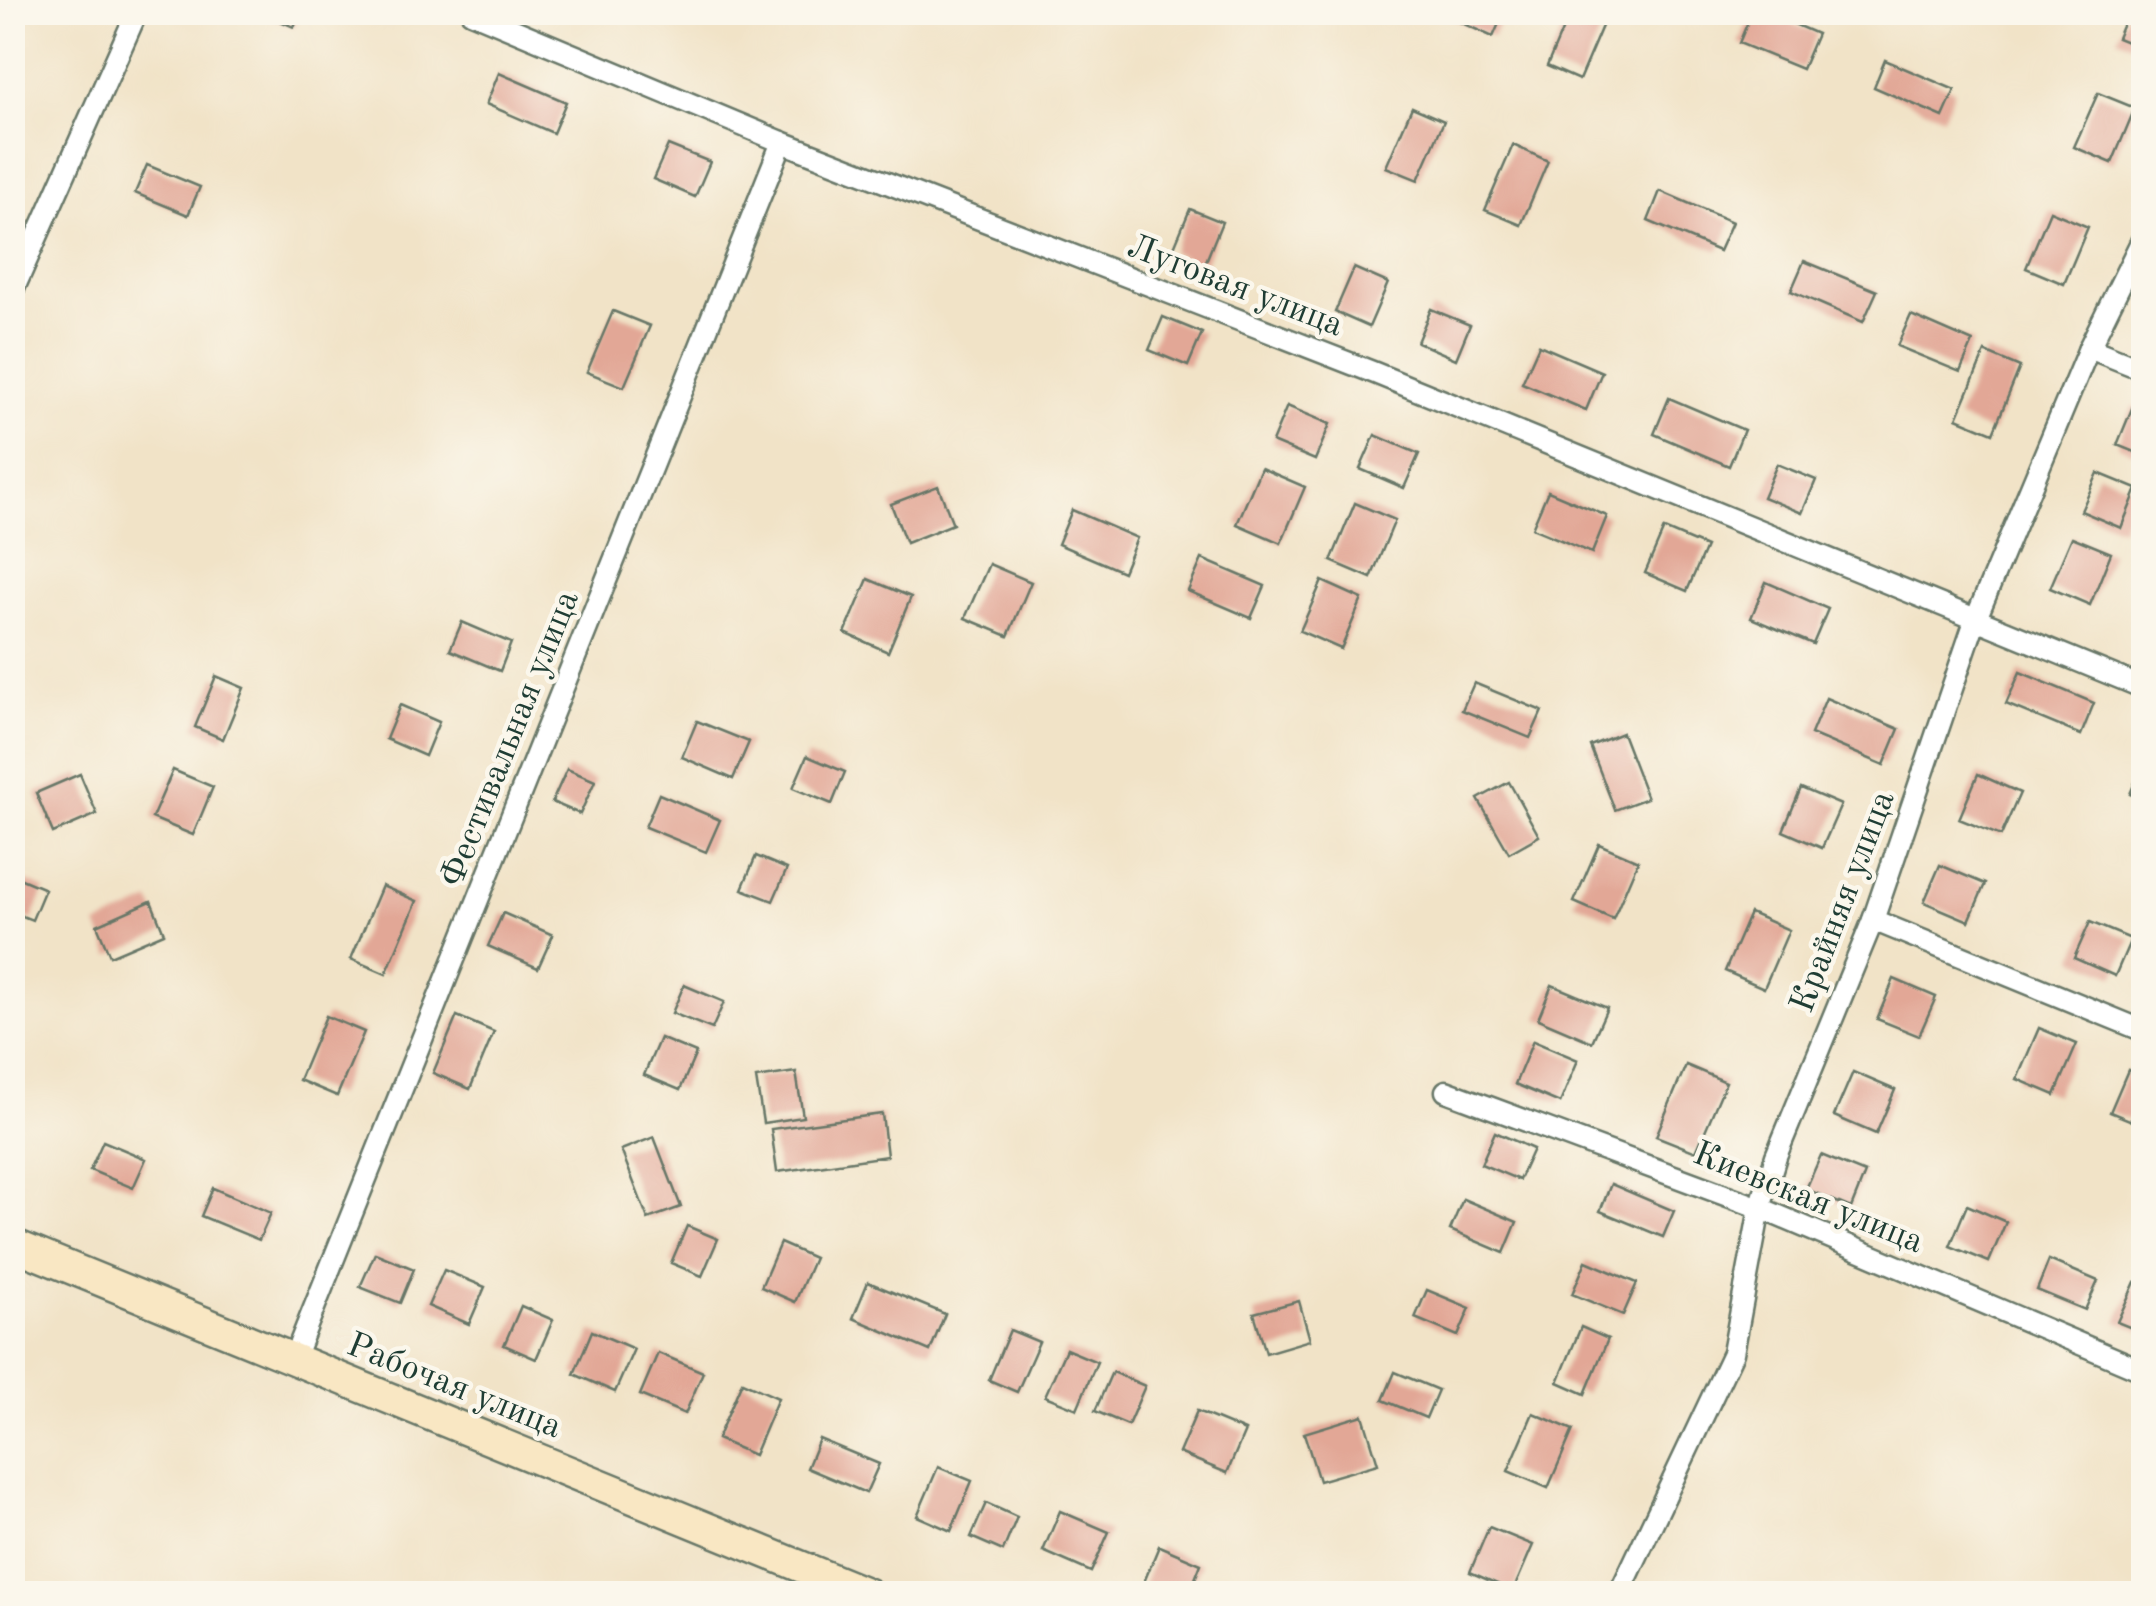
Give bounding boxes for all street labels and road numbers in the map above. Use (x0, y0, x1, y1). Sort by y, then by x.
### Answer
street label: Луговая улица (1122, 229, 1348, 344)
street label: Фестивальная улица (435, 586, 586, 892)
street label: Крайняя улица (1785, 786, 1902, 1018)
street label: Киевская улица (1688, 1136, 1928, 1260)
street label: Рабочая улица (342, 1327, 566, 1445)

